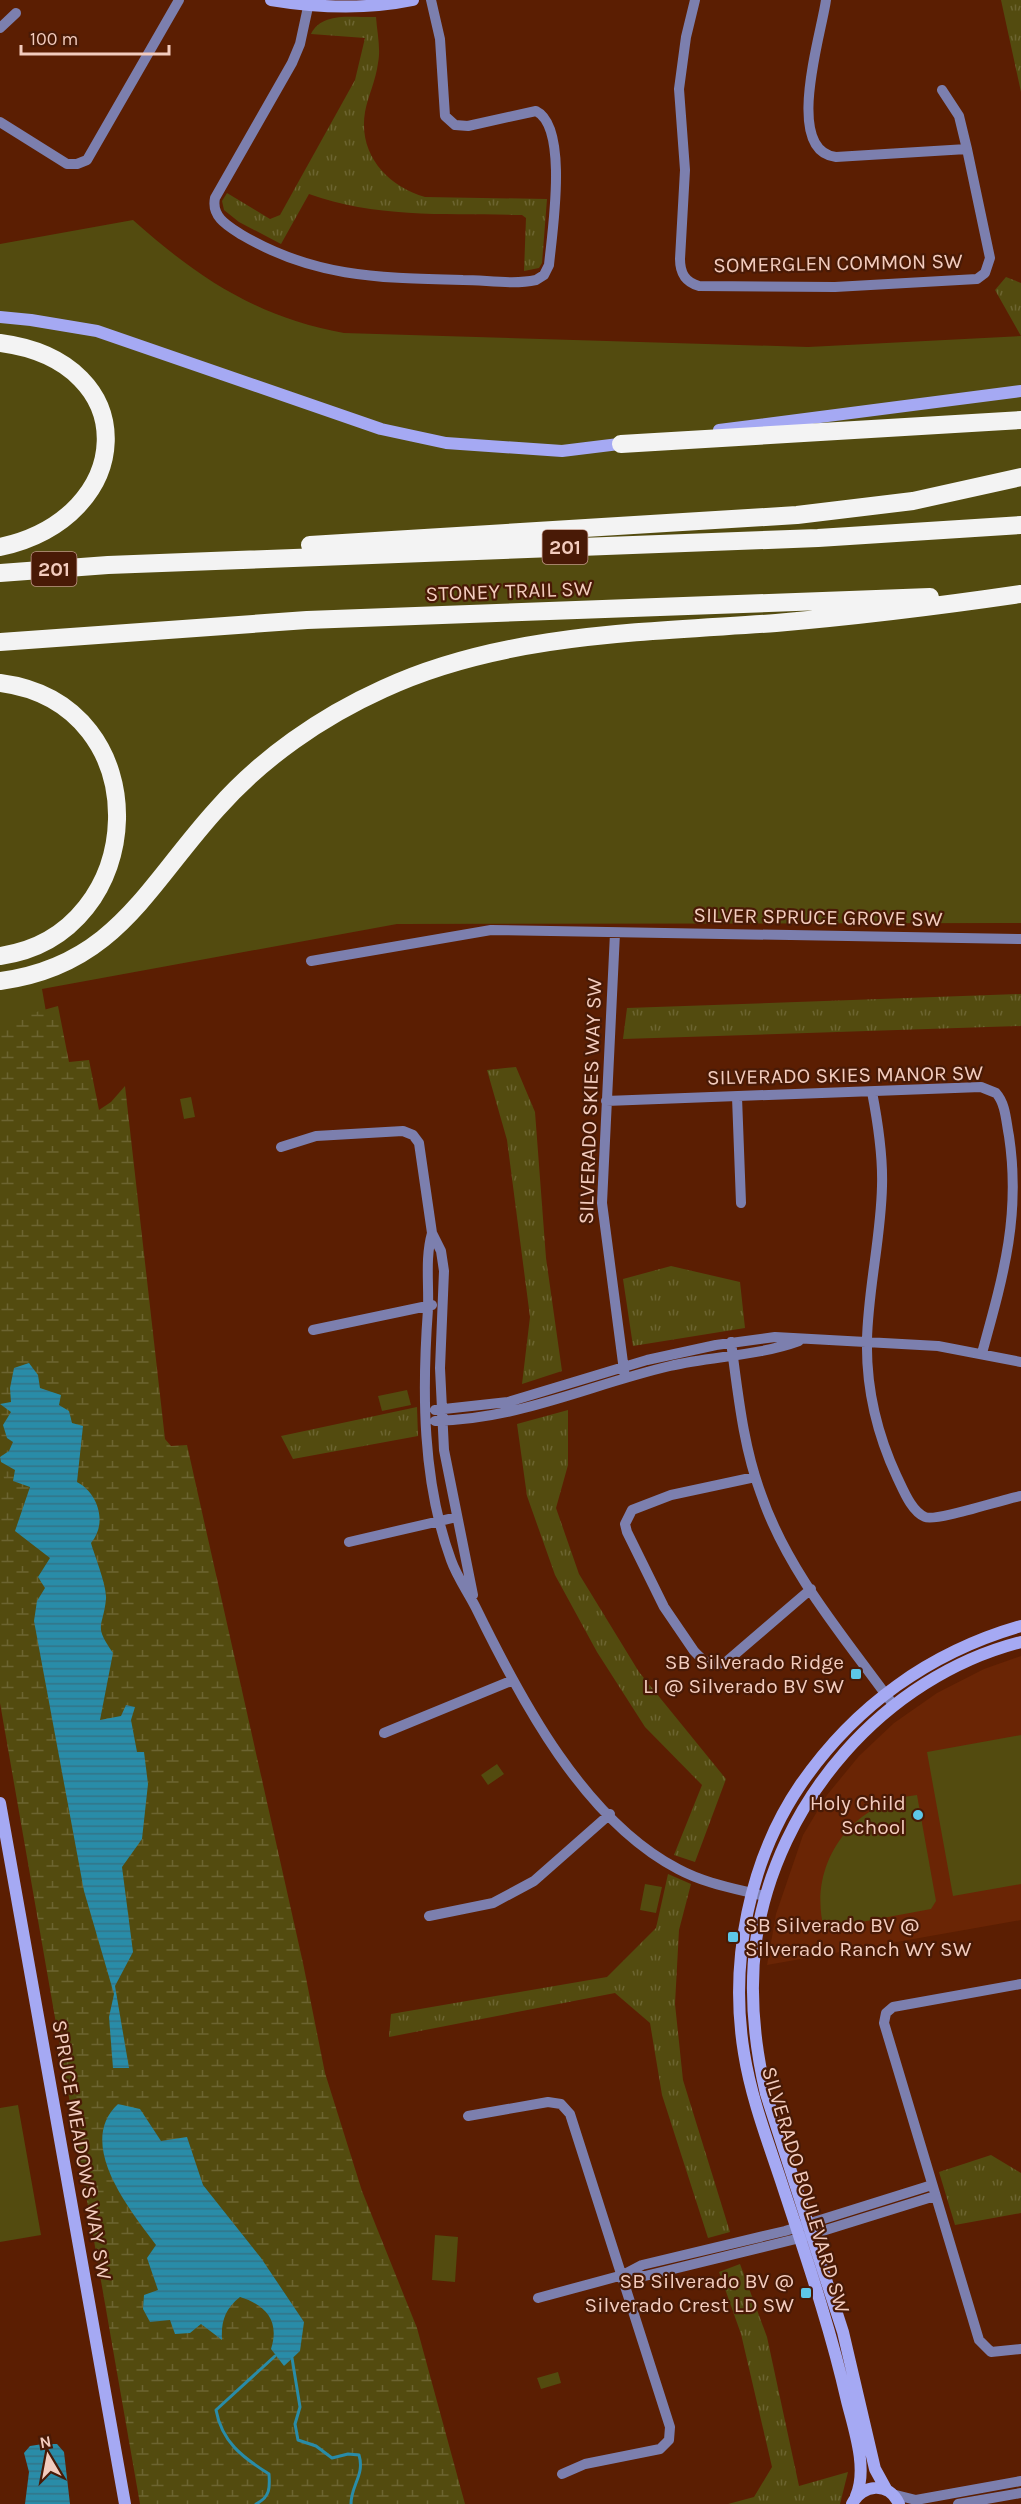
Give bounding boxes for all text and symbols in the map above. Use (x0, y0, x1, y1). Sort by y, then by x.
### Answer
scale bar (21, 18, 170, 56)
text: 100 m (30, 28, 78, 50)
street label: SOMERGLEN COMMON SW (713, 249, 963, 277)
road number: 201 (542, 530, 588, 564)
road number: 201 (32, 552, 76, 586)
street label: STONEY TRAIL SW (425, 576, 593, 606)
street label: SILVER SPRUCE GROVE SW (693, 903, 943, 931)
street label: SILVERADO SKIES WAY SW (574, 977, 606, 1225)
street label: SILVERADO SKIES MANOR SW (707, 1061, 984, 1089)
place label: SB Silverado Ridge LI @ Silverado BV SW (643, 1650, 844, 1698)
marker: SB Silverado Ridge LI @ Silverado BV SW (849, 1667, 863, 1681)
place label: Holy Child School (810, 1791, 906, 1839)
marker: Holy Child School (911, 1808, 925, 1822)
place label: SB Silverado BV @ Silverado Ranch WY SW (745, 1913, 972, 1961)
marker: SB Silverado BV @ Silverado Ranch WY SW (726, 1930, 740, 1944)
street label: SPRUCE MEADOWS WAY SW (47, 2018, 117, 2282)
street label: SILVERADO BOULEVARD SW (757, 2064, 855, 2316)
place label: SB Silverado BV @ Silverado Crest LD SW (584, 2269, 794, 2317)
marker: SB Silverado BV @ Silverado Crest LD SW (799, 2286, 813, 2300)
north arrow (18, 2426, 78, 2486)
text: N (38, 2431, 53, 2452)

